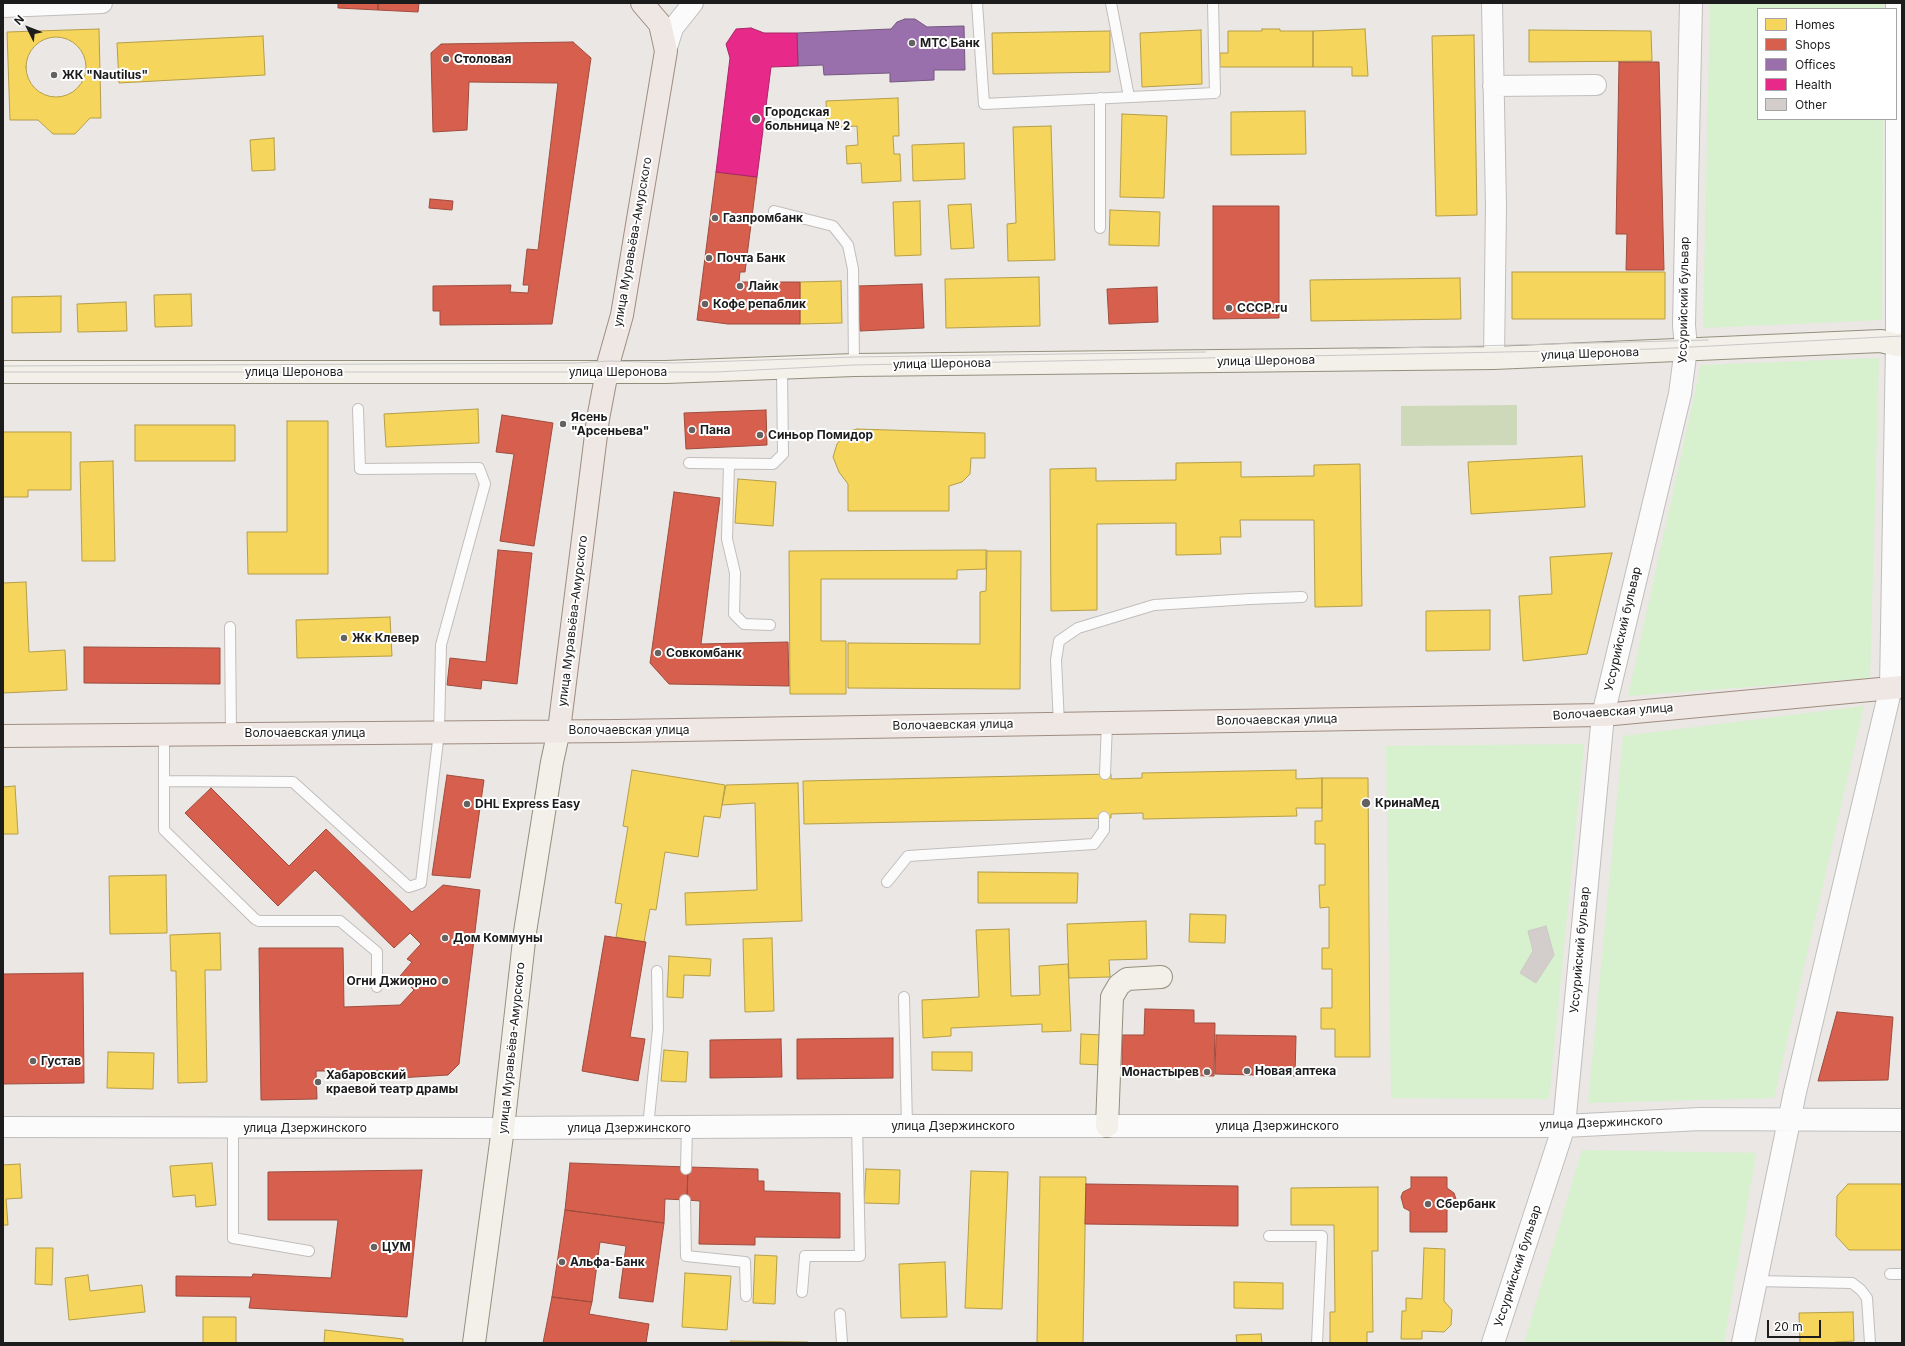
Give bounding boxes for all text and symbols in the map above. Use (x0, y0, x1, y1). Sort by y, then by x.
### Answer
north arrow (8, 8, 48, 48)
legend (1757, 8, 1897, 120)
text: N (11, 12, 27, 28)
text: Homes (1795, 17, 1835, 32)
place label: МТС Банк (920, 36, 980, 50)
text: Shops (1795, 37, 1831, 52)
marker: МТС Банк (907, 38, 917, 48)
place label: Столовая (454, 52, 511, 66)
marker: Столовая (441, 54, 451, 64)
text: Offices (1795, 57, 1836, 72)
place label: ЖК "Nautilus" (62, 68, 148, 82)
marker: ЖК "Nautilus" (49, 70, 59, 80)
text: Health (1795, 77, 1832, 92)
text: Other (1795, 97, 1827, 112)
place label: Городская больница № 2 (765, 105, 850, 133)
marker: Городская больница № 2 (750, 113, 762, 125)
street label: улица Муравьёва-Амурского (611, 156, 655, 328)
place label: Газпромбанк (723, 211, 803, 225)
marker: Газпромбанк (710, 213, 720, 223)
street label: Уссурийский бульвар (1676, 236, 1692, 364)
place label: Почта Банк (717, 251, 786, 265)
marker: Почта Банк (704, 253, 714, 263)
place label: Лайк (748, 279, 778, 293)
marker: Лайк (735, 281, 745, 291)
place label: Кофе репаблик (713, 297, 806, 311)
marker: Кофе репаблик (700, 299, 710, 309)
place label: СССР.ru (1237, 301, 1287, 315)
marker: СССР.ru (1224, 303, 1234, 313)
street label: улица Шеронова (1541, 345, 1639, 363)
street label: улица Шеронова (1217, 353, 1315, 369)
street label: улица Шеронова (893, 356, 991, 372)
street label: улица Шеронова (245, 365, 343, 379)
street label: улица Шеронова (569, 365, 667, 379)
place label: Ясень "Арсеньева" (571, 410, 649, 438)
marker: Ясень "Арсеньева" (558, 419, 568, 429)
place label: Пана (700, 423, 730, 437)
marker: Пана (687, 425, 697, 435)
place label: Синьор Помидор (768, 428, 873, 442)
marker: Синьор Помидор (755, 430, 765, 440)
street label: улица Муравьёва-Амурского (555, 534, 591, 708)
street label: Уссурийский бульвар (1602, 565, 1644, 693)
place label: Жк Клевер (352, 631, 419, 645)
marker: Жк Клевер (339, 633, 349, 643)
place label: Совкомбанк (666, 646, 742, 660)
marker: Совкомбанк (653, 648, 663, 658)
street label: Волочаевская улица (1552, 701, 1674, 723)
street label: Волочаевская улица (1216, 712, 1338, 728)
street label: Волочаевская улица (892, 717, 1014, 733)
street label: Волочаевская улица (569, 723, 689, 737)
street label: Волочаевская улица (245, 726, 365, 740)
place label: КринаМед (1375, 796, 1439, 810)
place label: DHL Express Easy (475, 797, 580, 811)
marker: КринаМед (1360, 797, 1372, 809)
marker: DHL Express Easy (462, 799, 472, 809)
street label: Уссурийский бульвар (1567, 886, 1593, 1014)
place label: Дом Коммуны (453, 931, 543, 945)
marker: Дом Коммуны (440, 933, 450, 943)
street label: улица Муравьёва-Амурского (496, 961, 528, 1135)
place label: Огни Джиорно (346, 974, 437, 988)
marker: Огни Джиорно (440, 976, 450, 986)
place label: Густав (41, 1054, 81, 1068)
marker: Густав (28, 1056, 38, 1066)
place label: Новая аптека (1255, 1064, 1336, 1078)
place label: Монастырев (1121, 1065, 1199, 1079)
marker: Новая аптека (1242, 1066, 1252, 1076)
marker: Монастырев (1202, 1067, 1212, 1077)
place label: Хабаровский краевой театр драмы (326, 1068, 458, 1096)
marker: Хабаровский краевой театр драмы (313, 1077, 323, 1087)
street label: улица Дзержинского (1539, 1114, 1663, 1132)
street label: улица Дзержинского (891, 1119, 1015, 1133)
street label: улица Дзержинского (1215, 1119, 1339, 1133)
street label: улица Дзержинского (243, 1121, 367, 1135)
street label: улица Дзержинского (567, 1121, 691, 1135)
place label: Сбербанк (1436, 1197, 1496, 1211)
marker: Сбербанк (1423, 1199, 1433, 1209)
street label: Уссурийский бульвар (1492, 1203, 1544, 1329)
place label: ЦУМ (382, 1240, 411, 1254)
marker: ЦУМ (369, 1242, 379, 1252)
place label: Альфа-Банк (570, 1255, 645, 1269)
marker: Альфа-Банк (557, 1257, 567, 1267)
scale bar (1769, 1312, 1823, 1338)
text: 20 m (1774, 1319, 1803, 1334)

